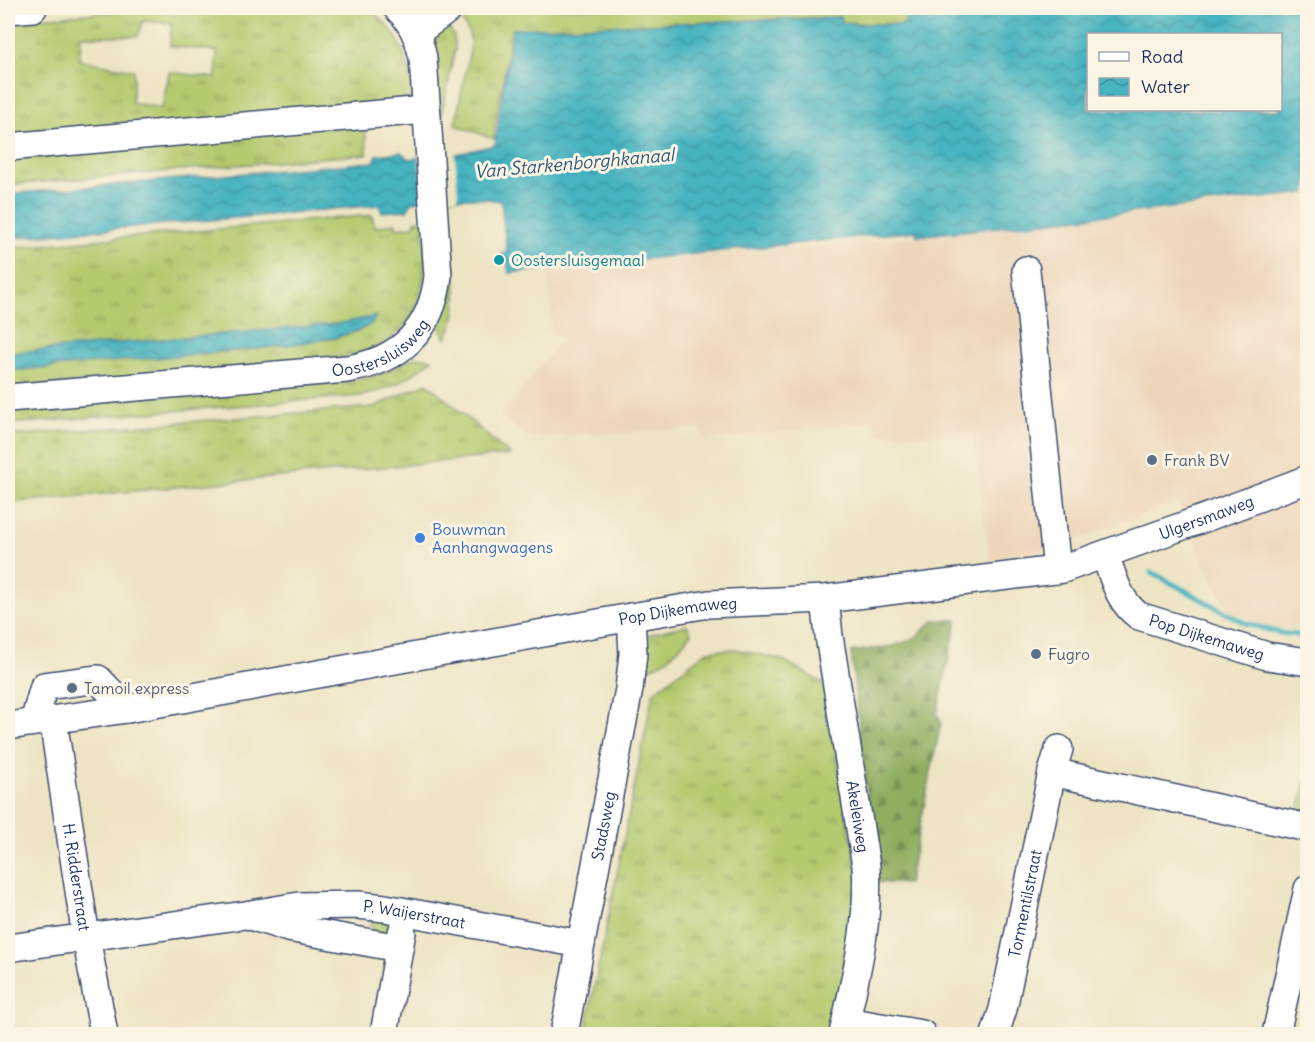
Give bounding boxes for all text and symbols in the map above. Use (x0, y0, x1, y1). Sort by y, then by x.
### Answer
legend (1087, 33, 1282, 111)
text: Road (1141, 45, 1184, 68)
text: Water (1141, 75, 1191, 98)
water label: Van Starkenborghkanaal (473, 143, 678, 183)
place label: Oostersluisgemaal (511, 250, 644, 270)
marker: Oostersluisgemaal (492, 253, 506, 267)
street label: Oostersluisweg (331, 315, 433, 380)
place label: Frank BV (1164, 450, 1229, 470)
marker: Frank BV (1145, 453, 1159, 467)
street label: Ulgersmaweg (1156, 491, 1256, 544)
place label: Bouwman Aanhangwagens (432, 519, 553, 557)
marker: Bouwman Aanhangwagens (413, 531, 427, 545)
street label: Pop Dijkemaweg (617, 593, 738, 629)
street label: Pop Dijkemaweg (1147, 610, 1267, 665)
place label: Fugro (1048, 644, 1090, 664)
marker: Fugro (1029, 647, 1043, 661)
place label: Tamoil express (84, 678, 189, 698)
marker: Tamoil express (65, 681, 79, 695)
street label: Akeleiweg (842, 779, 874, 854)
street label: Stadsweg (587, 789, 620, 862)
street label: H. Ridderstraat (59, 822, 95, 933)
street label: Tormentilstraat (1004, 847, 1046, 959)
street label: P. Waijerstraat (362, 896, 468, 933)

